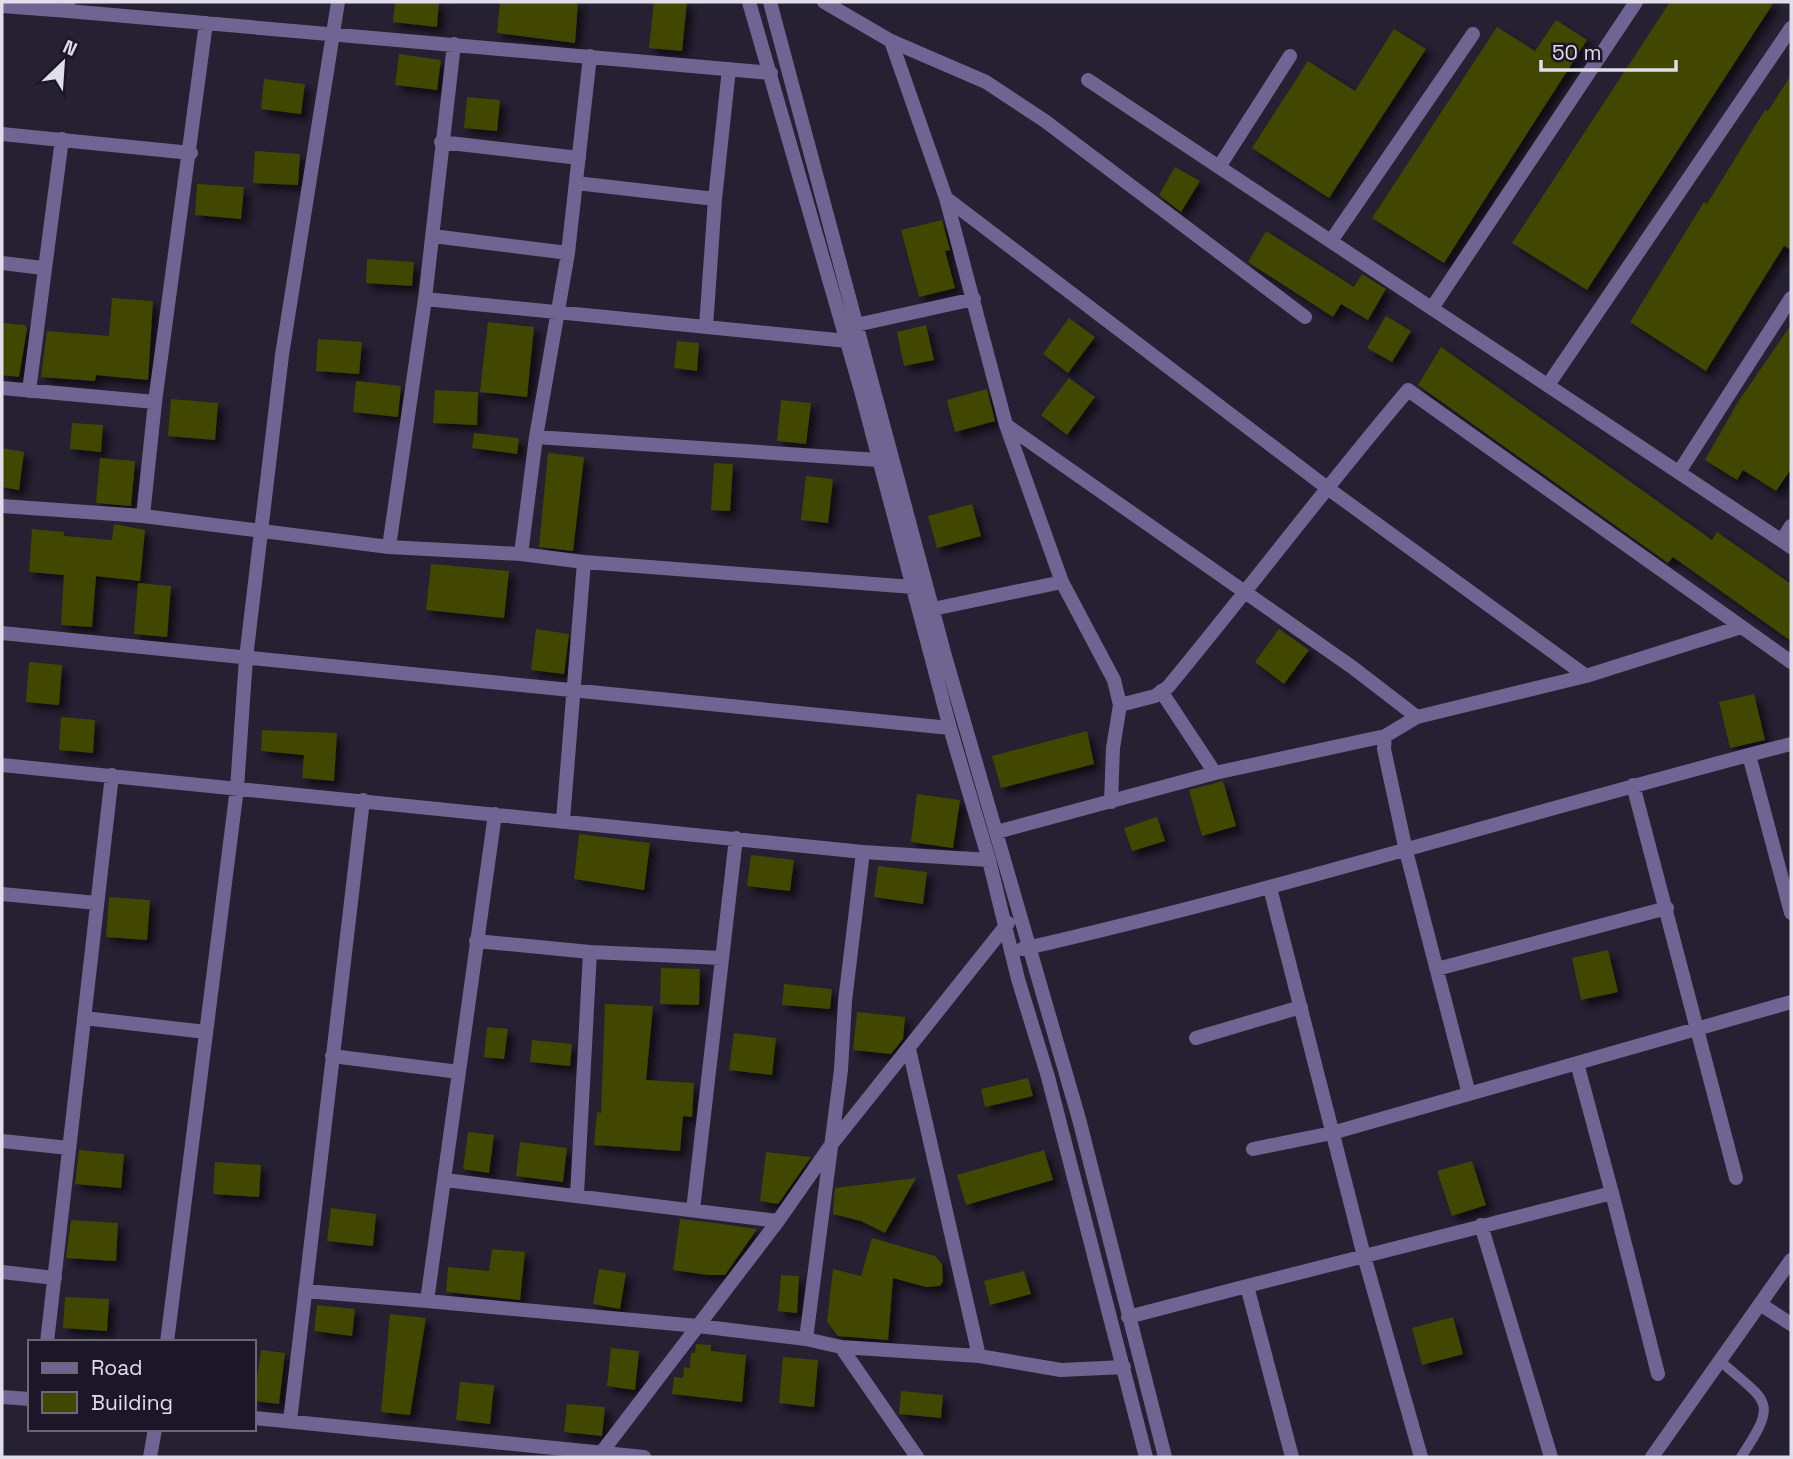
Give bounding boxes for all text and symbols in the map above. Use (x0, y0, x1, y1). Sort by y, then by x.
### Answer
north arrow (28, 28, 98, 98)
scale bar (1541, 28, 1676, 72)
text: N (59, 34, 81, 62)
text: 50 m (1552, 39, 1602, 66)
legend (28, 1340, 256, 1431)
text: Road (91, 1354, 143, 1381)
text: Building (91, 1389, 173, 1416)

